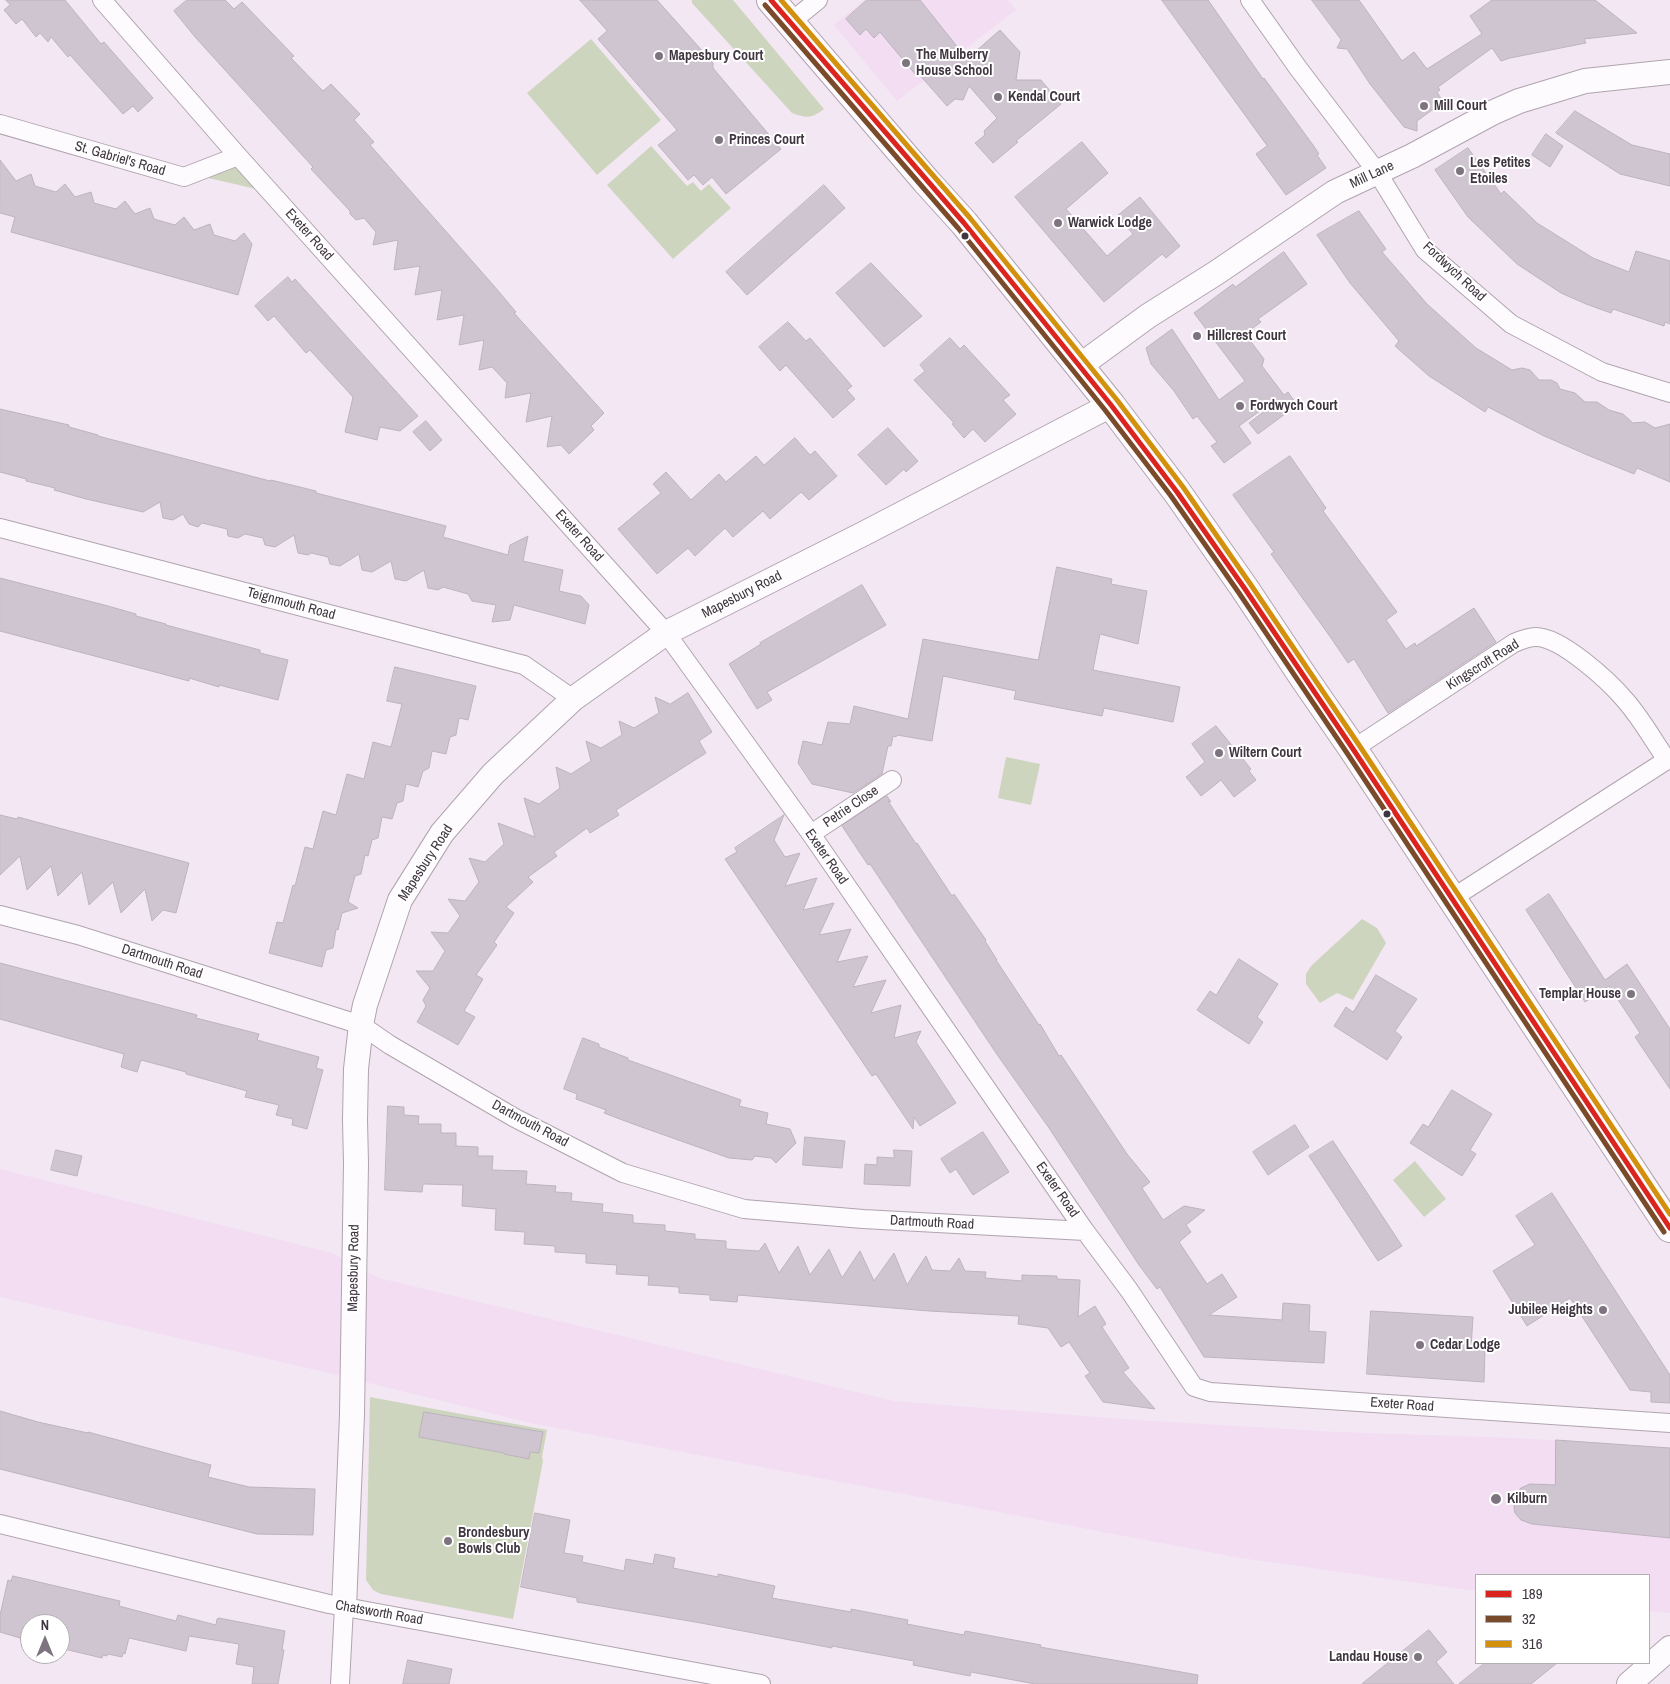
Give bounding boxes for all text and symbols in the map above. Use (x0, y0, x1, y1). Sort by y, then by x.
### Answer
place label: The Mulberry House School (916, 47, 993, 80)
place label: Mapesbury Court (669, 48, 763, 64)
marker: Mapesbury Court (653, 50, 665, 62)
marker: The Mulberry House School (900, 57, 912, 69)
place label: Kendal Court (1008, 89, 1080, 105)
marker: Kendal Court (992, 91, 1004, 103)
place label: Mill Court (1434, 98, 1487, 114)
marker: Mill Court (1418, 100, 1430, 112)
place label: Princes Court (729, 132, 804, 148)
marker: Princes Court (713, 134, 725, 146)
street label: St. Gabriel's Road (73, 138, 167, 180)
place label: Les Petites Etoiles (1470, 155, 1531, 188)
street label: Mill Lane (1347, 158, 1397, 192)
marker: Les Petites Etoiles (1454, 165, 1466, 177)
street label: Exeter Road (281, 206, 337, 264)
place label: Warwick Lodge (1068, 215, 1152, 231)
marker: Warwick Lodge (1052, 217, 1064, 229)
unlabelled marker (960, 231, 970, 241)
street label: Fordwych Road (1419, 239, 1489, 305)
place label: Hillcrest Court (1207, 328, 1286, 344)
marker: Hillcrest Court (1191, 330, 1203, 342)
place label: Fordwych Court (1250, 398, 1337, 414)
marker: Fordwych Court (1234, 400, 1246, 412)
street label: Exeter Road (551, 507, 607, 565)
street label: Mapesbury Road (699, 568, 785, 622)
street label: Teignmouth Road (245, 584, 337, 624)
street label: Kingscroft Road (1444, 636, 1522, 694)
place label: Wiltern Court (1229, 745, 1302, 761)
marker: Wiltern Court (1213, 747, 1225, 759)
street label: Petrie Close (820, 782, 882, 832)
unlabelled marker (1382, 809, 1392, 819)
street label: Mapesbury Road (395, 822, 457, 904)
street label: Exeter Road (801, 826, 851, 888)
street label: Dartmouth Road (119, 941, 205, 983)
place label: Templar House (1539, 986, 1621, 1002)
marker: Templar House (1625, 988, 1637, 1000)
street label: Dartmouth Road (489, 1097, 571, 1151)
street label: Exeter Road (1032, 1159, 1082, 1221)
street label: Dartmouth Road (890, 1212, 974, 1234)
street label: Mapesbury Road (345, 1224, 363, 1312)
place label: Jubilee Heights (1508, 1302, 1593, 1318)
marker: Jubilee Heights (1597, 1304, 1609, 1316)
place label: Cedar Lodge (1430, 1337, 1500, 1353)
marker: Cedar Lodge (1414, 1339, 1426, 1351)
street label: Exeter Road (1370, 1394, 1434, 1416)
place label: Kilburn (1507, 1491, 1547, 1507)
marker: Kilburn (1489, 1492, 1503, 1506)
place label: Brondesbury Bowls Club (458, 1525, 529, 1558)
marker: Brondesbury Bowls Club (442, 1535, 454, 1547)
legend (1475, 1574, 1650, 1664)
text: 189 (1522, 1583, 1543, 1604)
street label: Chatsworth Road (334, 1597, 424, 1629)
text: 32 (1522, 1608, 1536, 1629)
north arrow (20, 1614, 70, 1664)
text: N (41, 1616, 49, 1634)
text: 316 (1522, 1633, 1543, 1654)
place label: Landau House (1329, 1649, 1408, 1665)
marker: Landau House (1412, 1651, 1424, 1663)

